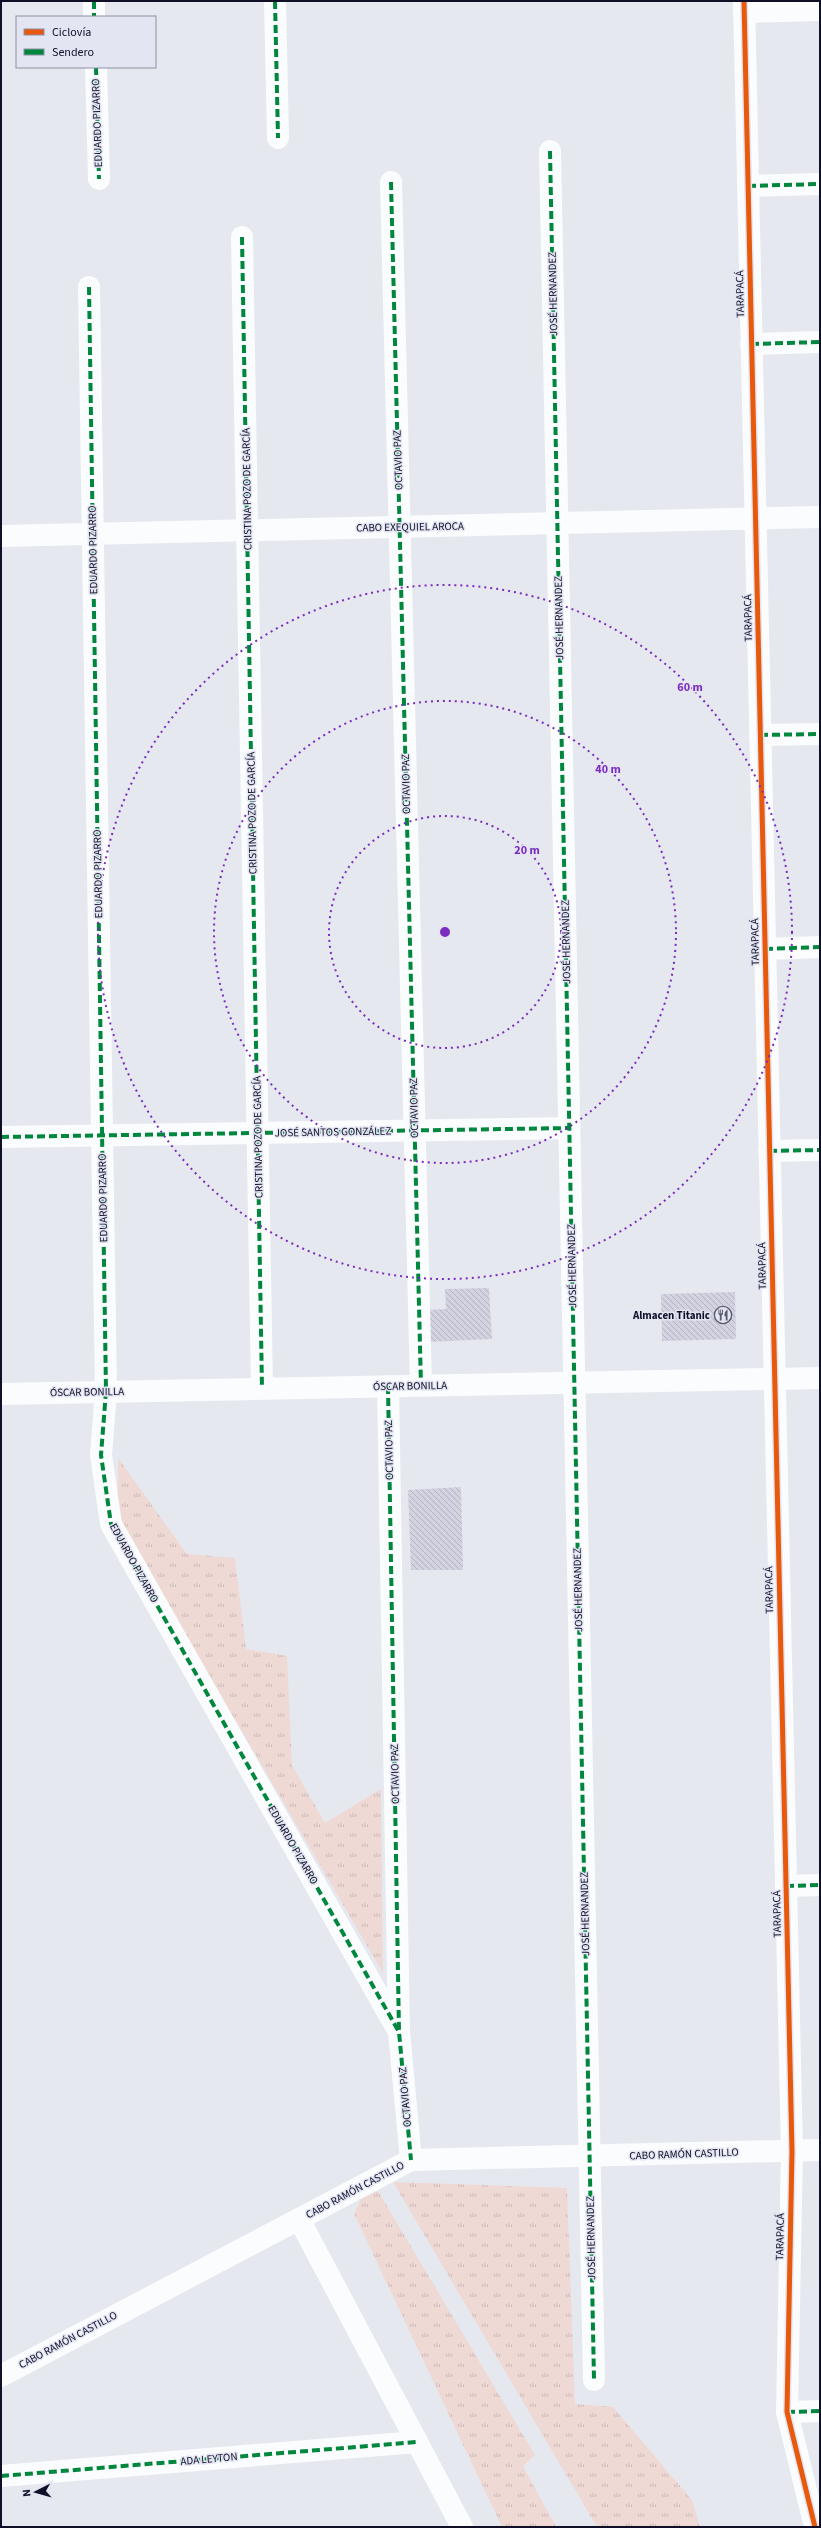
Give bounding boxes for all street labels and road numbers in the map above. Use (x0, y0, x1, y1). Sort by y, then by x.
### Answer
street label: EDUARDO PIZARRO (88, 78, 106, 168)
street label: JOSÉ HERNANDEZ (545, 252, 561, 336)
street label: TARAPACÁ (732, 270, 748, 318)
street label: CRISTINA POZO DE GARCÍA (238, 428, 256, 550)
street label: OCTAVIO PAZ (389, 430, 407, 490)
street label: EDUARDO PIZARRO (85, 505, 101, 595)
street label: CABO EXEQUIEL AROCA (356, 519, 464, 535)
street label: JOSÉ HERNANDEZ (551, 576, 567, 660)
street label: TARAPACÁ (740, 594, 756, 642)
street label: CRISTINA POZO DE GARCÍA (243, 752, 261, 874)
street label: OCTAVIO PAZ (398, 754, 414, 814)
street label: EDUARDO PIZARRO (90, 829, 106, 919)
street label: JOSÉ HERNANDEZ (558, 900, 574, 984)
street label: TARAPACÁ (747, 918, 763, 966)
street label: CRISTINA POZO DE GARCÍA (249, 1076, 267, 1198)
street label: OCTAVIO PAZ (406, 1078, 422, 1138)
street label: JOSÉ SANTOS GONZÁLEZ (275, 1123, 391, 1141)
street label: EDUARDO PIZARRO (95, 1153, 111, 1243)
street label: JOSÉ HERNANDEZ (564, 1224, 580, 1308)
street label: TARAPACÁ (754, 1242, 770, 1290)
street label: ÓSCAR BONILLA (373, 1378, 447, 1394)
street label: ÓSCAR BONILLA (50, 1384, 124, 1400)
street label: OCTAVIO PAZ (381, 1420, 397, 1480)
street label: EDUARDO PIZARRO (106, 1521, 162, 1605)
street label: JOSÉ HERNANDEZ (570, 1548, 586, 1632)
street label: TARAPACÁ (761, 1566, 777, 1614)
street label: OCTAVIO PAZ (387, 1744, 403, 1804)
street label: EDUARDO PIZARRO (264, 1803, 322, 1887)
street label: JOSÉ HERNANDEZ (577, 1872, 593, 1956)
street label: TARAPACÁ (769, 1890, 785, 1938)
street label: OCTAVIO PAZ (395, 2066, 415, 2128)
street label: CABO RAMÓN CASTILLO (629, 2145, 739, 2163)
street label: CABO RAMÓN CASTILLO (303, 2158, 407, 2222)
street label: JOSÉ HERNANDEZ (583, 2196, 599, 2280)
street label: TARAPACÁ (772, 2213, 788, 2261)
street label: CABO RAMÓN CASTILLO (16, 2308, 120, 2372)
street label: ADA LEYTON (180, 2449, 238, 2469)

